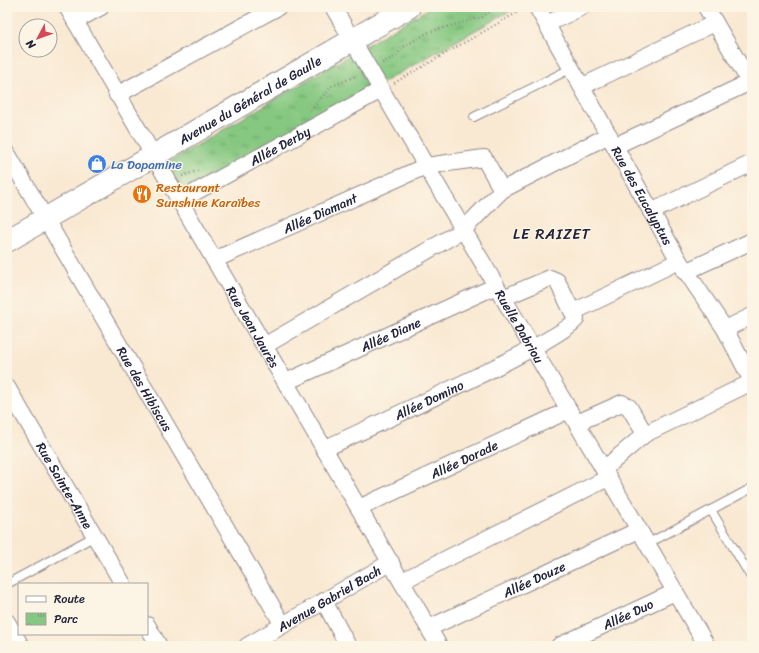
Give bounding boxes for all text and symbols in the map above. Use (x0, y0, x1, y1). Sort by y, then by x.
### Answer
north arrow (18, 18, 58, 58)
text: N (21, 35, 41, 54)
street label: Avenue du Général de Gaulle (173, 49, 326, 151)
street label: Allée Derby (244, 119, 315, 172)
street label: Rue des Eucalyptus (605, 142, 679, 249)
shop icon: La Dopamine (86, 153, 108, 175)
place label: La Dopamine (111, 153, 182, 176)
place label: Restaurant Sunshine Karaïbes (156, 176, 261, 214)
restaurant icon: Restaurant Sunshine Karaïbes (131, 183, 153, 205)
street label: Allée Diamant (278, 186, 362, 240)
district label: LE RAIZET (513, 221, 592, 247)
street label: Rue Jean Jaurès (220, 282, 286, 373)
street label: Ruelle Dabriou (489, 285, 551, 368)
street label: Allée Diane (356, 310, 425, 358)
street label: Rue des Hibiscus (111, 342, 179, 436)
street label: Allée Domino (390, 373, 468, 426)
street label: Allée Dorade (425, 433, 502, 485)
street label: Rue Sainte-Anne (30, 437, 100, 533)
street label: Allée Douze (498, 554, 570, 604)
street label: Avenue Gabriel Bach (272, 559, 385, 638)
legend (18, 583, 148, 635)
text: Route (54, 588, 85, 610)
street label: Allée Duo (598, 592, 658, 636)
text: Parc (54, 608, 78, 630)

